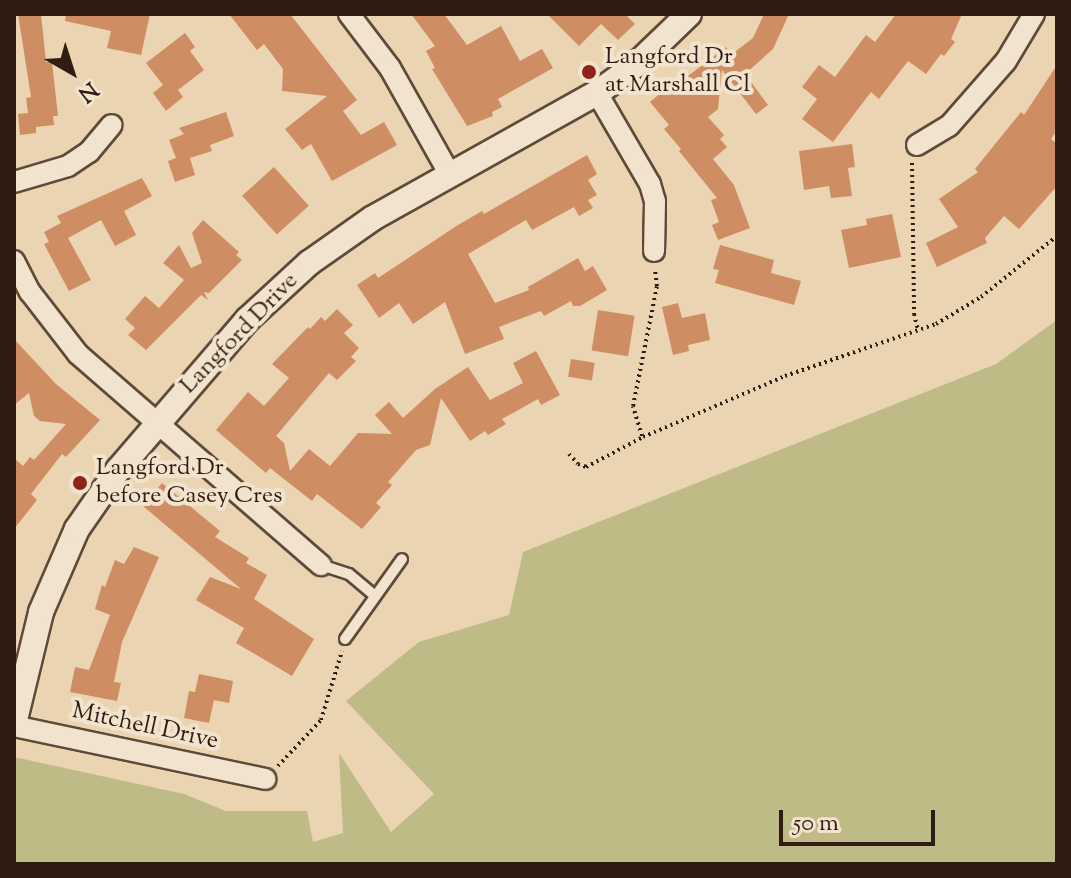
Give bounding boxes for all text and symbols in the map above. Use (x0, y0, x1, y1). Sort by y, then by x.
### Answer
north arrow (32, 32, 112, 112)
place label: Langford Dr at Marshall Cl (605, 44, 750, 100)
marker: Langford Dr at Marshall Cl (580, 63, 598, 81)
text: N (70, 73, 104, 109)
street label: Langford Drive (175, 267, 305, 401)
place label: Langford Dr before Casey Cres (96, 455, 283, 511)
marker: Langford Dr before Casey Cres (71, 474, 89, 492)
street label: Mitchell Drive (69, 697, 221, 757)
scale bar (783, 794, 939, 844)
text: 50 m (793, 807, 839, 841)

